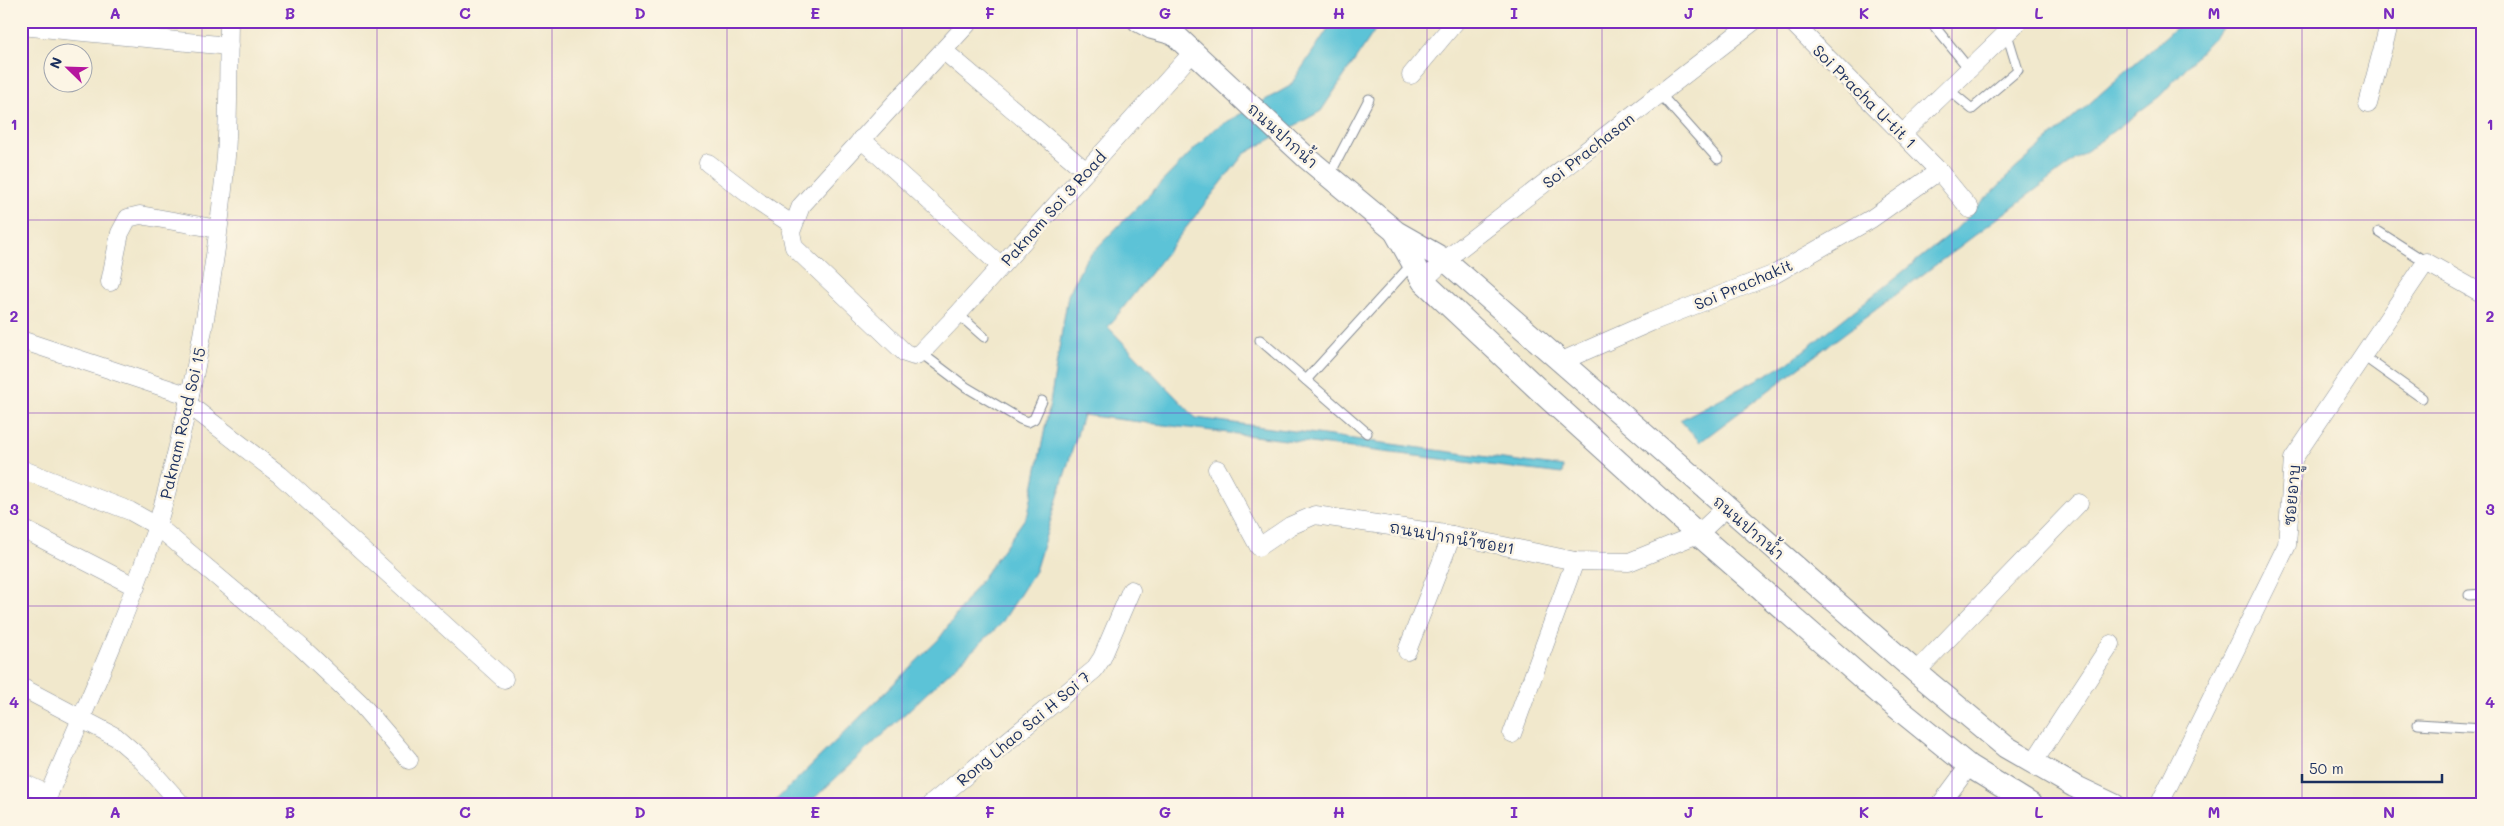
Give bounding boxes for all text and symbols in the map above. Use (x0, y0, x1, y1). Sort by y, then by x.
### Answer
text: A (109, 2, 121, 23)
text: B (285, 2, 295, 23)
text: C (459, 2, 471, 23)
text: D (634, 2, 646, 23)
text: E (810, 2, 820, 23)
text: F (985, 2, 995, 23)
text: G (1159, 2, 1171, 23)
text: H (1333, 2, 1345, 23)
text: I (1510, 2, 1518, 23)
text: J (1684, 2, 1694, 23)
text: K (1859, 2, 1869, 23)
text: L (2034, 2, 2044, 23)
text: M (2208, 2, 2220, 23)
text: N (2383, 2, 2395, 23)
street label: Soi Pracha U-tit 1 (1809, 40, 1921, 152)
north arrow (42, 42, 92, 92)
text: N (45, 54, 66, 71)
street label: ถนนปากน้ำ (1243, 95, 1326, 172)
street label: Soi Prachasan (1538, 107, 1638, 193)
text: 1 (10, 113, 18, 134)
text: 1 (2486, 113, 2494, 134)
street label: Paknam Soi 3 Road (996, 146, 1110, 270)
street label: Soi Prachakit (1691, 254, 1795, 314)
text: 2 (10, 305, 19, 326)
text: 2 (2486, 305, 2495, 326)
street label: Paknam Road Soi 15 (154, 345, 210, 501)
street label: ซอยอาบู (2278, 463, 2307, 527)
street label: ถนนปากน้ำ (1709, 487, 1792, 564)
text: 3 (9, 498, 19, 519)
text: 3 (2485, 498, 2495, 519)
street label: ถนนปากนำ้ซอย1 (1388, 516, 1516, 558)
street label: Rong Lhao Sai H Soi 7 (952, 666, 1094, 790)
text: 4 (9, 691, 19, 712)
text: 4 (2485, 691, 2495, 712)
scale bar (2302, 751, 2442, 783)
text: 50 m (2309, 758, 2344, 778)
text: A (109, 801, 121, 822)
text: B (285, 801, 295, 822)
text: C (459, 801, 471, 822)
text: D (634, 801, 646, 822)
text: E (810, 801, 820, 822)
text: F (985, 801, 995, 822)
text: G (1159, 801, 1171, 822)
text: H (1333, 801, 1345, 822)
text: I (1510, 801, 1518, 822)
text: J (1684, 801, 1694, 822)
text: K (1859, 801, 1869, 822)
text: L (2034, 801, 2044, 822)
text: M (2208, 801, 2220, 822)
text: N (2383, 801, 2395, 822)

